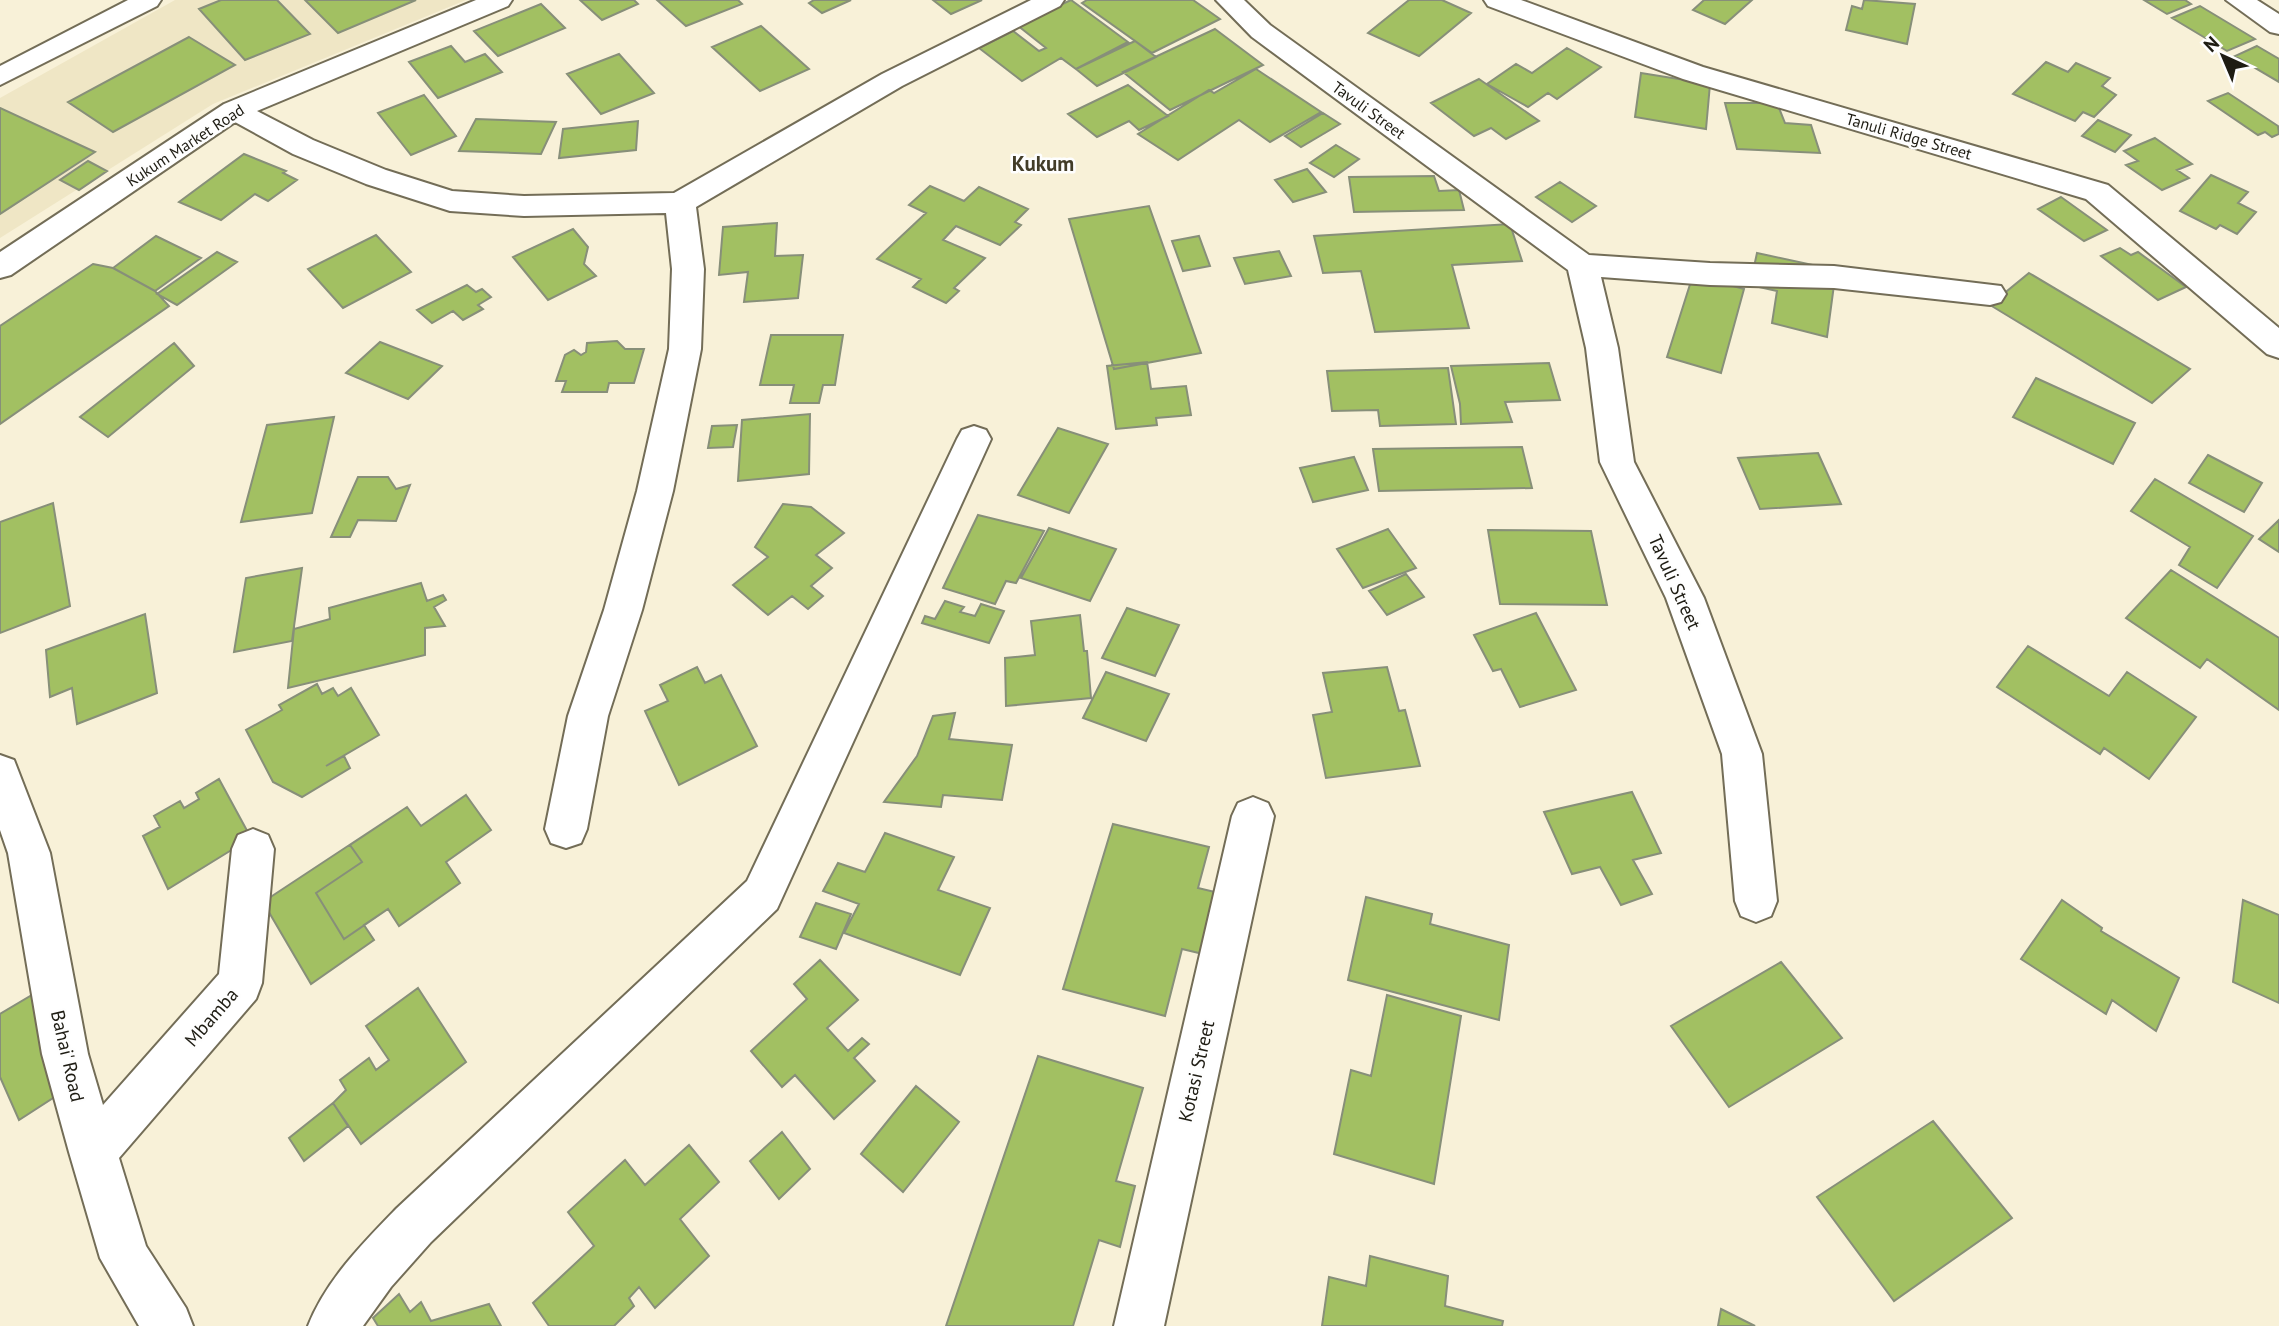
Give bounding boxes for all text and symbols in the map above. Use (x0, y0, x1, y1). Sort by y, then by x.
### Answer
north arrow (2188, 21, 2258, 91)
text: N (2198, 31, 2224, 57)
street label: Tavuli Street (1329, 77, 1410, 144)
street label: Kukum Market Road (122, 99, 248, 191)
street label: Tanuli Ridge Street (1844, 108, 1975, 164)
district label: Kukum (1012, 150, 1074, 177)
street label: Tavuli Street (1643, 531, 1707, 634)
street label: Mbamba (179, 983, 243, 1051)
street label: Bahai' Road (46, 1008, 90, 1104)
street label: Kotasi Street (1173, 1017, 1219, 1124)

